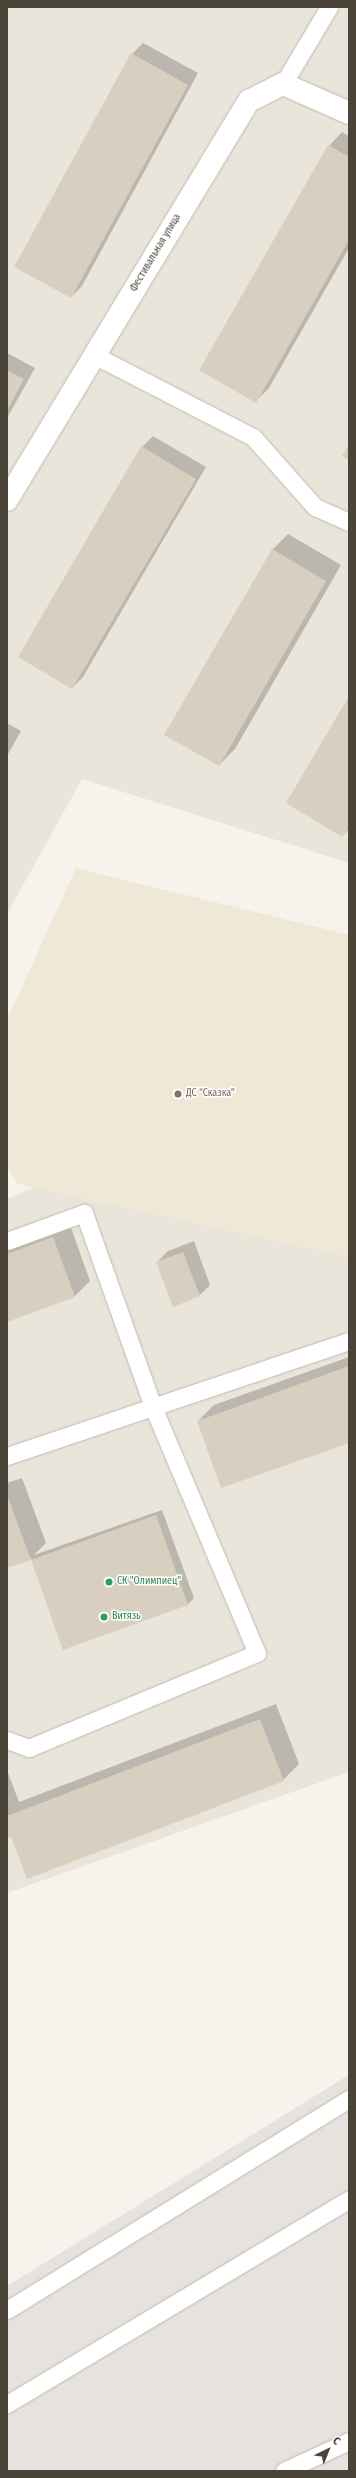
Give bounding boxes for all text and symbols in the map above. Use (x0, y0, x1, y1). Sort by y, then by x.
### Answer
street label: Фестивальная улица (128, 212, 184, 294)
place label: ДС “Сказка" (186, 1088, 235, 1100)
marker: ДС “Сказка" (173, 1089, 183, 1099)
place label: СК "Олимпиец" (117, 1576, 181, 1588)
marker: СК "Олимпиец" (104, 1577, 114, 1587)
place label: Витязь (112, 1611, 141, 1623)
marker: Витязь (99, 1612, 109, 1622)
north arrow (308, 2430, 348, 2470)
text: С (330, 2434, 343, 2448)

